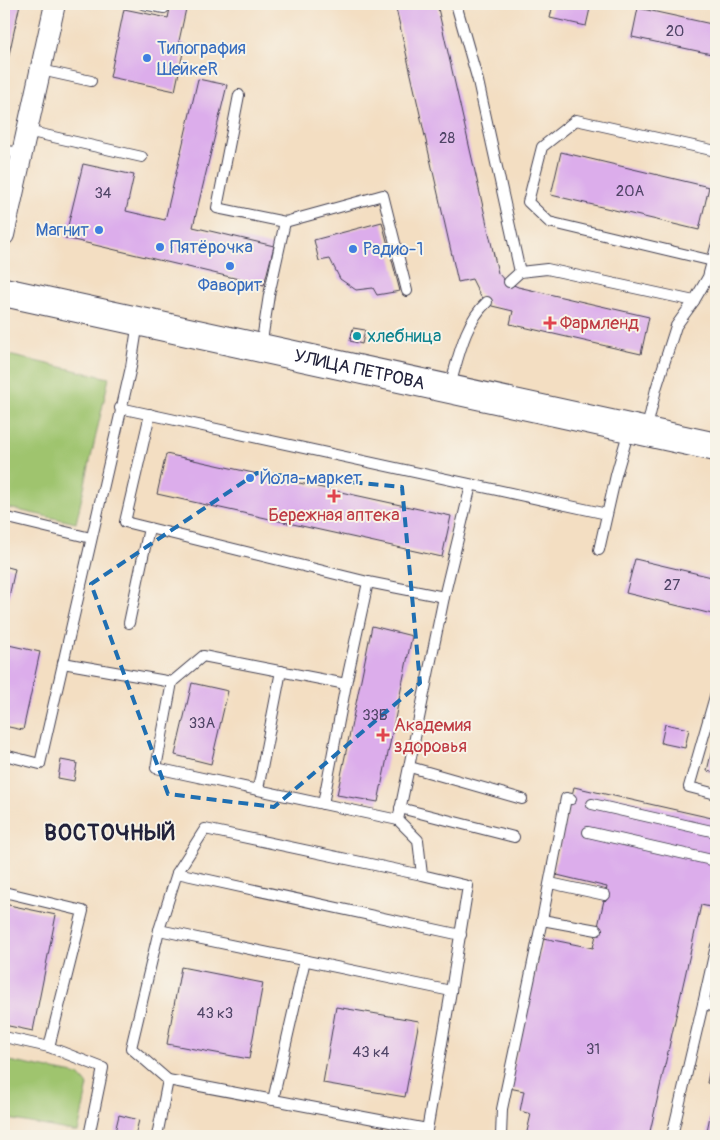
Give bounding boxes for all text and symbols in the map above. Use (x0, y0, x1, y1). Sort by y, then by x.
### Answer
house number: 20 (666, 22, 684, 41)
place label: Типография ШейкеR (157, 37, 246, 81)
marker: Типография ШейкеR (141, 52, 153, 64)
house number: 28 (439, 129, 455, 148)
house number: 20А (616, 182, 644, 201)
house number: 34 (94, 184, 112, 203)
place label: Магнит (36, 219, 89, 242)
marker: Магнит (93, 224, 105, 236)
place label: Пятёрочка (170, 236, 253, 259)
place label: Радио-1 (363, 238, 424, 261)
marker: Пятёрочка (154, 241, 166, 253)
marker: Радио-1 (347, 243, 359, 255)
marker: Фаворит (224, 260, 236, 272)
place label: Фаворит (198, 274, 262, 297)
place label: Фармленд (560, 312, 639, 335)
marker: Фармленд (544, 317, 556, 329)
place label: хлебница (367, 325, 441, 348)
marker: хлебница (351, 330, 363, 342)
street label: УЛИЦА ПЕТРОВА (292, 344, 428, 395)
place label: Йола-маркет (260, 467, 362, 490)
marker: Йола-маркет (244, 472, 256, 484)
marker: Бережная аптека (328, 490, 340, 502)
place label: Бережная аптека (268, 504, 400, 527)
house number: 27 (664, 576, 680, 595)
house number: 33Б (362, 706, 388, 725)
house number: 33А (189, 714, 215, 733)
place label: Академия здоровья (394, 714, 471, 758)
marker: Академия здоровья (376, 728, 390, 742)
district label: ВОСТОЧНЫЙ (44, 819, 176, 847)
house number: 43 к3 (197, 1004, 233, 1023)
house number: 31 (586, 1040, 600, 1059)
house number: 43 к4 (353, 1043, 390, 1062)

